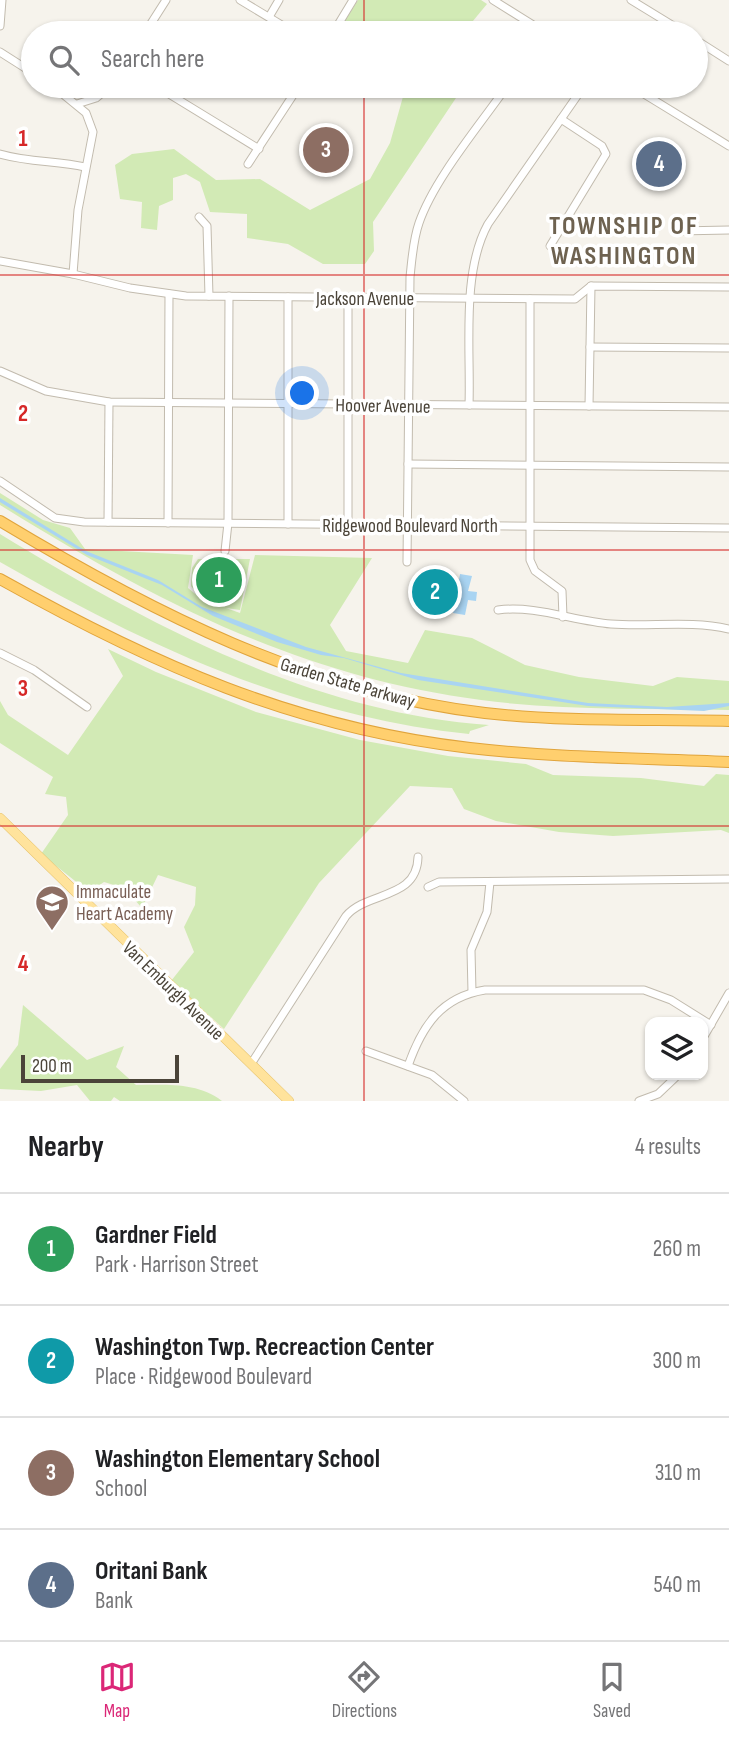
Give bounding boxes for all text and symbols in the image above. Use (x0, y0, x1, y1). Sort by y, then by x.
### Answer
search box (21, 21, 708, 98)
icon: search (45, 41, 83, 79)
text: Search here (101, 44, 204, 75)
pin: 3 (303, 124, 349, 176)
text: 1 (18, 125, 28, 153)
pin: 4 (636, 138, 682, 190)
district label: TOWNSHIP OF WASHINGTON (549, 211, 699, 272)
street label: Jackson Avenue (315, 288, 414, 311)
your location (285, 376, 319, 410)
street label: Hoover Avenue (335, 394, 431, 419)
text: 2 (18, 400, 28, 428)
street label: Ridgewood Boulevard North (322, 515, 498, 538)
pin: 1 (196, 554, 242, 606)
pin: 2 (412, 566, 458, 618)
street label: Garden State Parkway (278, 653, 418, 714)
text: 3 (18, 675, 28, 703)
place label: Immaculate Heart Academy (76, 881, 174, 926)
school or university icon: Immaculate Heart Academy (33, 883, 71, 932)
street label: Van Emburgh Avenue (117, 937, 229, 1045)
text: 4 (18, 950, 29, 978)
map controls (645, 1017, 708, 1080)
button: layers (645, 1017, 708, 1080)
scale bar (21, 1052, 178, 1084)
text: 200 m (32, 1055, 72, 1078)
text: Nearby (28, 1129, 104, 1165)
text: 4 results (635, 1133, 701, 1161)
text: Gardner Field (95, 1220, 217, 1251)
text: 1 (46, 1235, 56, 1263)
text: 260 m (653, 1235, 701, 1263)
text: Park · Harrison Street (95, 1251, 258, 1279)
text: Washington Twp. Recreaction Center (95, 1332, 434, 1363)
text: 2 (46, 1347, 56, 1375)
text: 300 m (652, 1347, 701, 1375)
text: Place · Ridgewood Boulevard (95, 1363, 312, 1391)
text: Washington Elementary School (95, 1444, 380, 1475)
text: 3 (46, 1459, 56, 1487)
text: 310 m (655, 1459, 701, 1487)
text: School (95, 1475, 147, 1503)
text: Oritani Bank (95, 1556, 208, 1587)
text: 4 (46, 1571, 56, 1599)
text: 540 m (653, 1571, 701, 1599)
text: Bank (95, 1587, 133, 1615)
tab: Map (98, 1658, 136, 1723)
tab: Directions (332, 1658, 397, 1723)
tab: Saved (593, 1658, 631, 1723)

